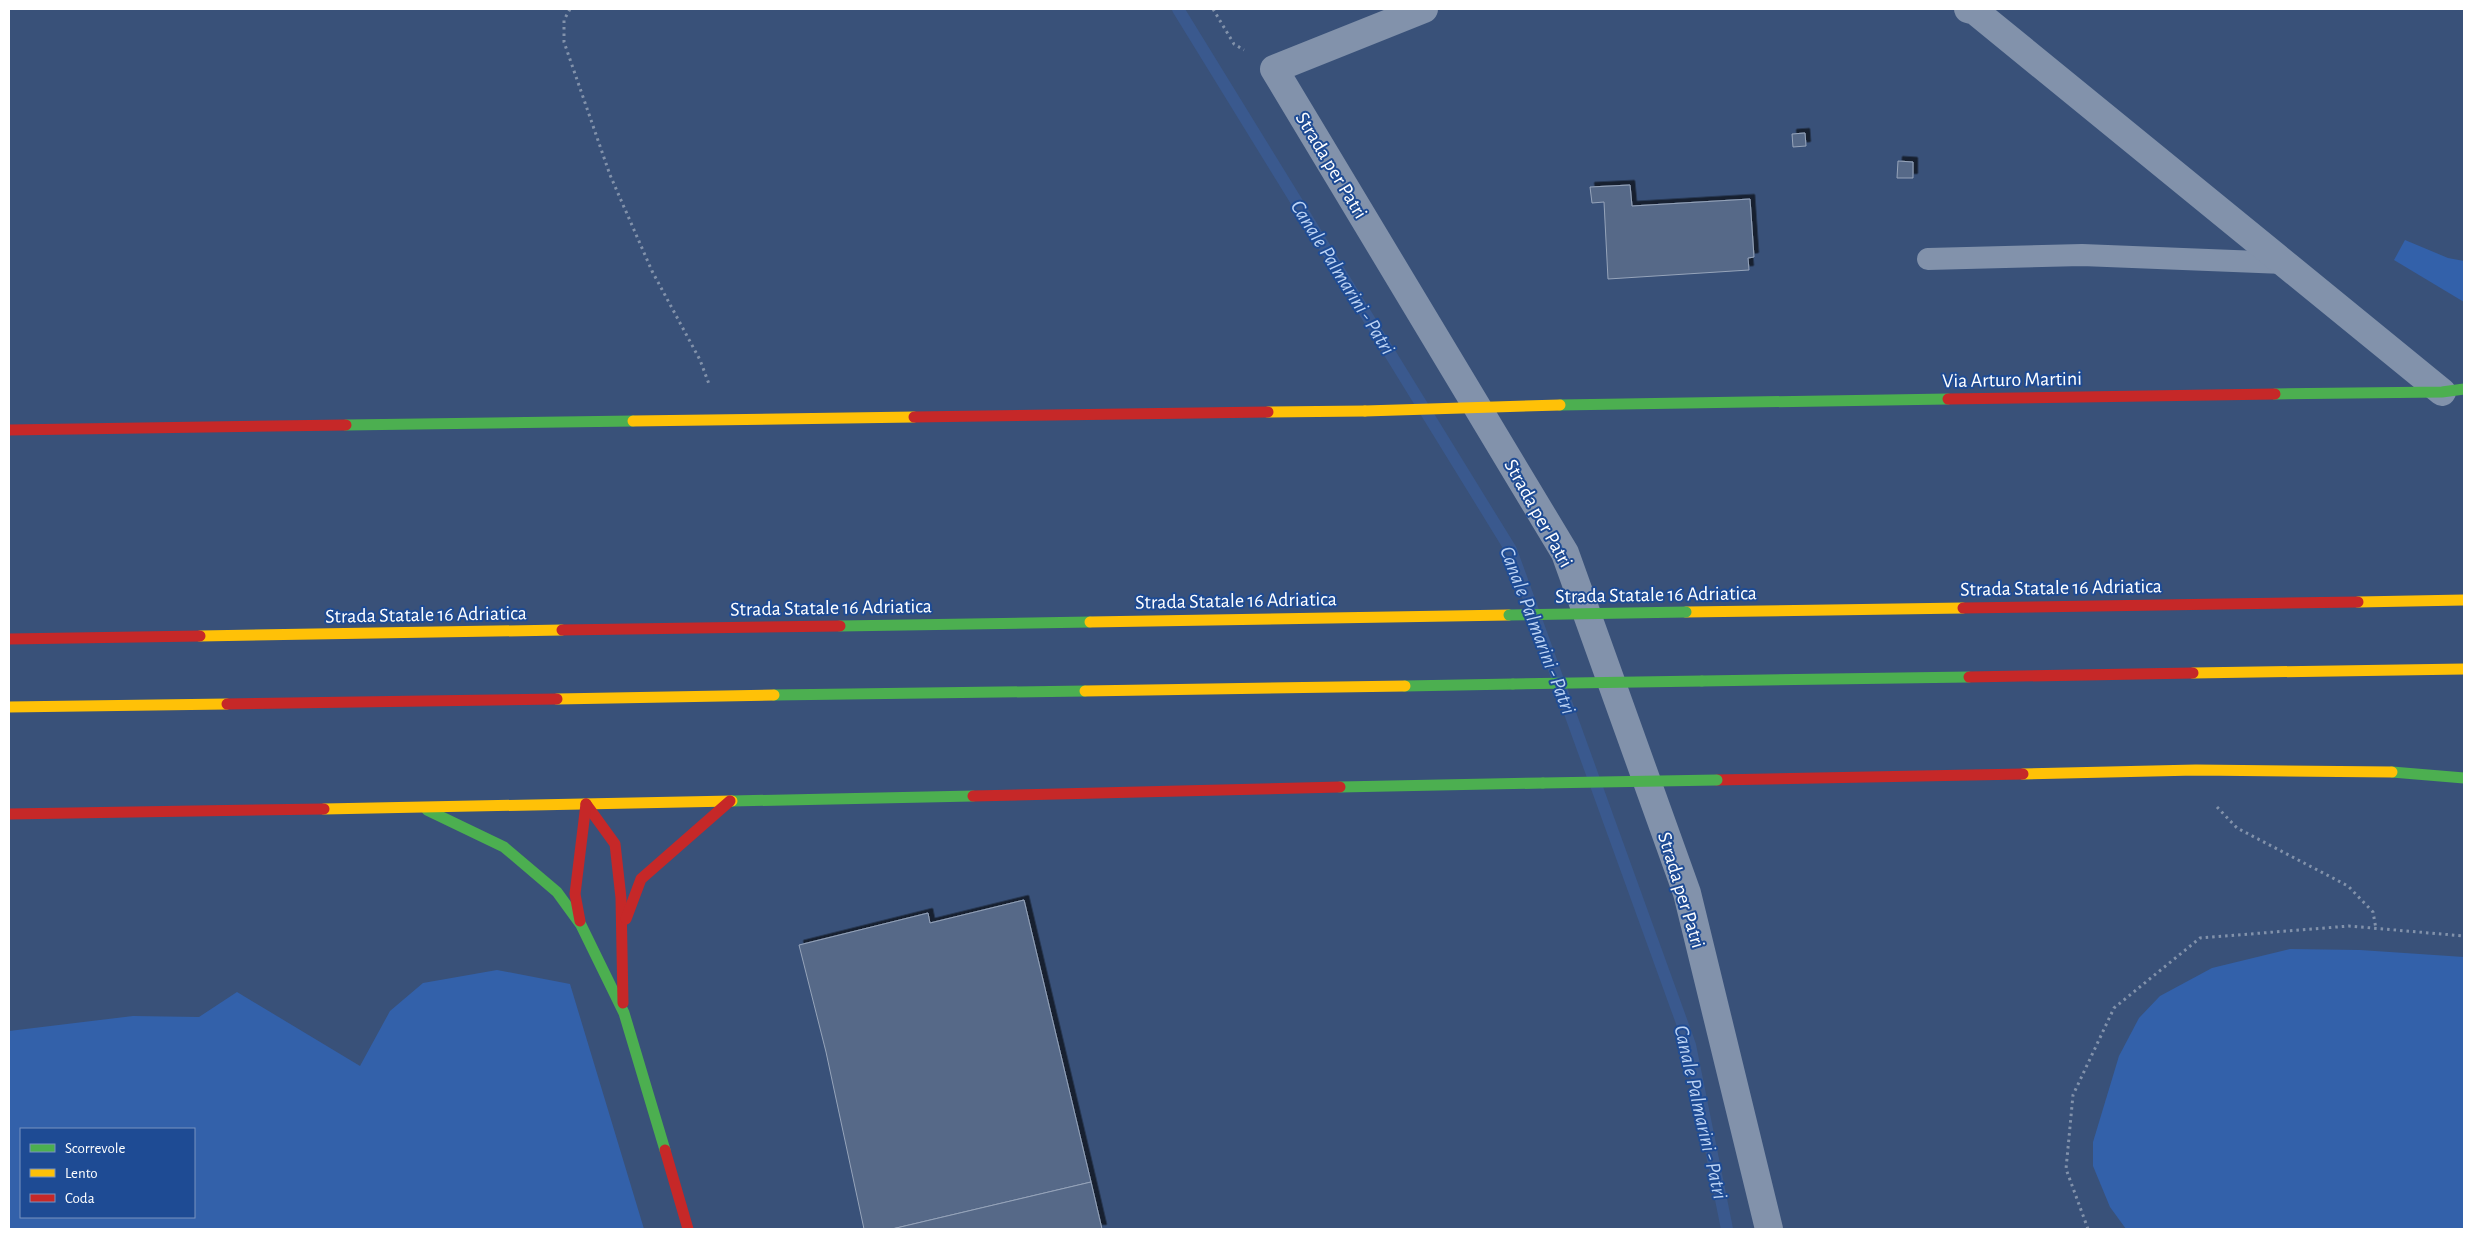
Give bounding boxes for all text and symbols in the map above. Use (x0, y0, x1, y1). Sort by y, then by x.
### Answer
street label: Strada per Patri (1292, 109, 1371, 222)
water label: Canale Palmarini - Patri (1287, 196, 1399, 359)
street label: Via Arturo Martini (1942, 369, 2082, 391)
street label: Strada per Patri (1500, 456, 1576, 571)
water label: Canale Palmarini - Patri (1496, 543, 1579, 717)
street label: Strada Statale 16 Adriatica (1960, 576, 2162, 600)
street label: Strada Statale 16 Adriatica (1555, 583, 1757, 607)
street label: Strada Statale 16 Adriatica (1135, 589, 1337, 613)
street label: Strada Statale 16 Adriatica (730, 596, 932, 620)
street label: Strada Statale 16 Adriatica (325, 603, 527, 627)
street label: Strada per Patri (1654, 830, 1708, 951)
water label: Canale Palmarini - Patri (1670, 1023, 1731, 1201)
legend (20, 1128, 195, 1218)
text: Scorrevole (65, 1141, 126, 1156)
text: Lento (65, 1166, 98, 1181)
text: Coda (65, 1191, 95, 1206)

